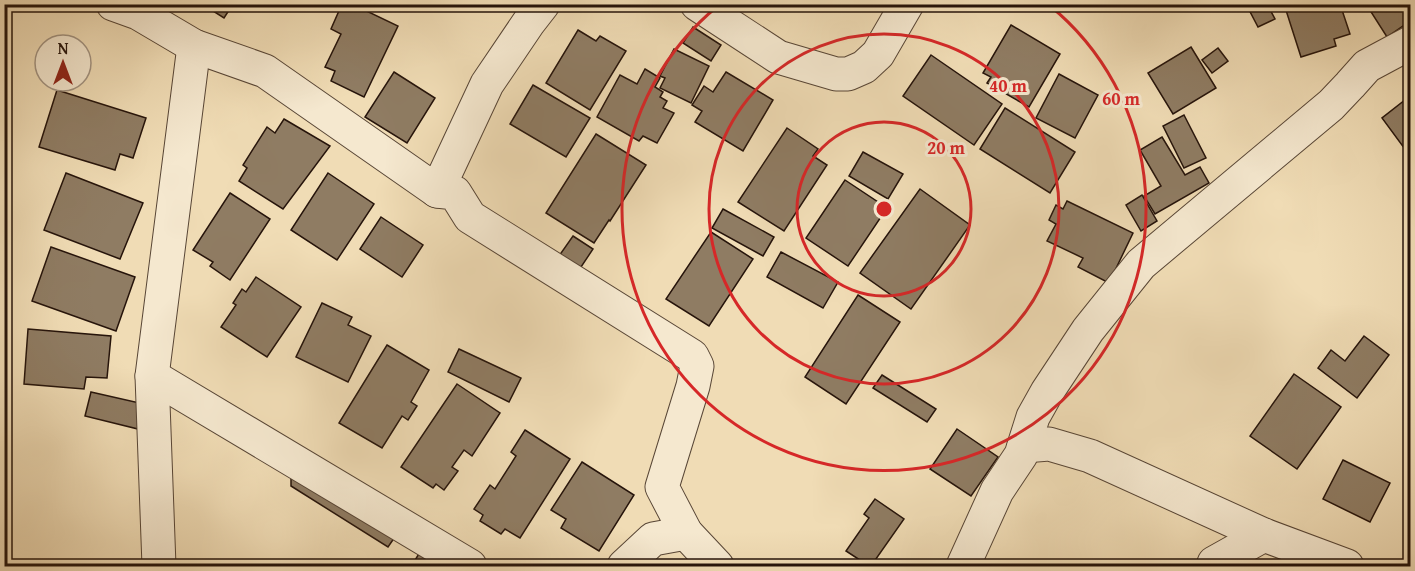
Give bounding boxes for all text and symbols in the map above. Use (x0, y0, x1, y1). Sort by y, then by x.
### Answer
north arrow (33, 33, 93, 93)
text: N (58, 36, 69, 60)
text: 40 m (989, 72, 1028, 99)
text: 60 m (1102, 85, 1141, 112)
text: 20 m (927, 134, 966, 161)
centre of rings (874, 199, 894, 219)

